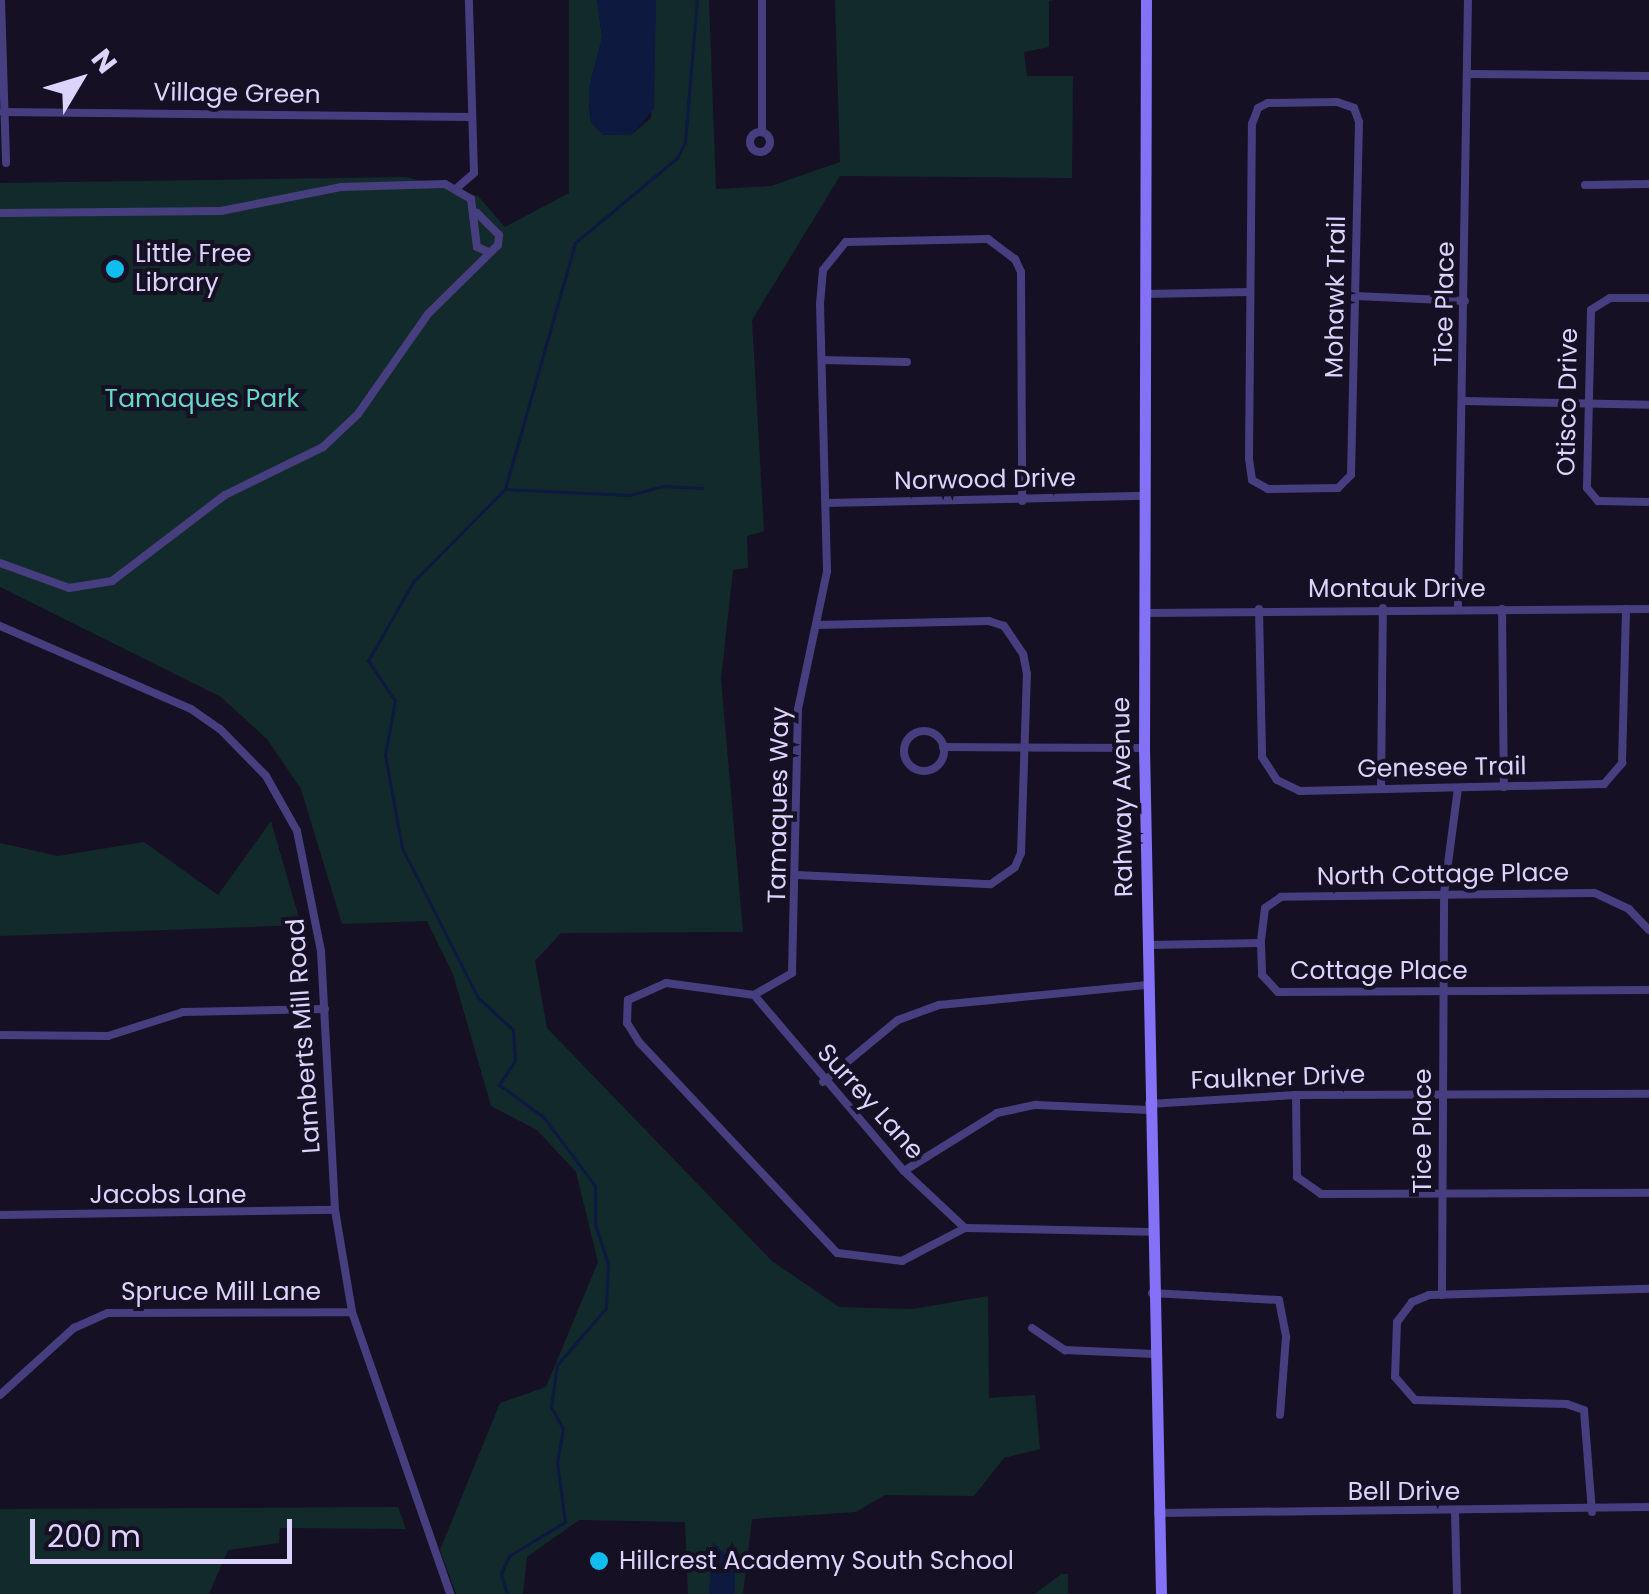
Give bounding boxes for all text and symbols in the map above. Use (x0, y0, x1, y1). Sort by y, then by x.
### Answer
north arrow (30, 30, 130, 130)
text: N (82, 41, 126, 82)
street label: Village Green (153, 78, 321, 110)
street label: Mohawk Trail (1320, 215, 1352, 379)
place label: Little Free Library (135, 240, 251, 299)
street label: Tice Place (1429, 241, 1461, 367)
marker: Little Free Library (104, 258, 126, 280)
street label: Otisco Drive (1552, 328, 1584, 476)
park label: Tamaques Park (105, 384, 299, 414)
street label: Norwood Drive (894, 463, 1076, 497)
street label: Montauk Drive (1308, 574, 1486, 604)
street label: Rahway Avenue (1106, 697, 1140, 897)
street label: Tamaques Way (762, 706, 796, 904)
street label: Genesee Trail (1357, 752, 1527, 784)
street label: North Cottage Place (1317, 858, 1569, 892)
street label: Lamberts Mill Road (281, 917, 327, 1155)
street label: Cottage Place (1290, 956, 1468, 986)
street label: Surrey Lane (810, 1038, 930, 1166)
street label: Faulkner Drive (1190, 1060, 1366, 1096)
street label: Tice Place (1408, 1068, 1438, 1194)
street label: Jacobs Lane (89, 1180, 247, 1210)
street label: Spruce Mill Lane (121, 1277, 321, 1307)
street label: Bell Drive (1348, 1477, 1460, 1507)
scale bar (35, 1499, 298, 1561)
text: 200 m (47, 1515, 141, 1558)
place label: Hillcrest Academy South School (619, 1546, 1014, 1576)
marker: Hillcrest Academy South School (588, 1550, 610, 1572)

